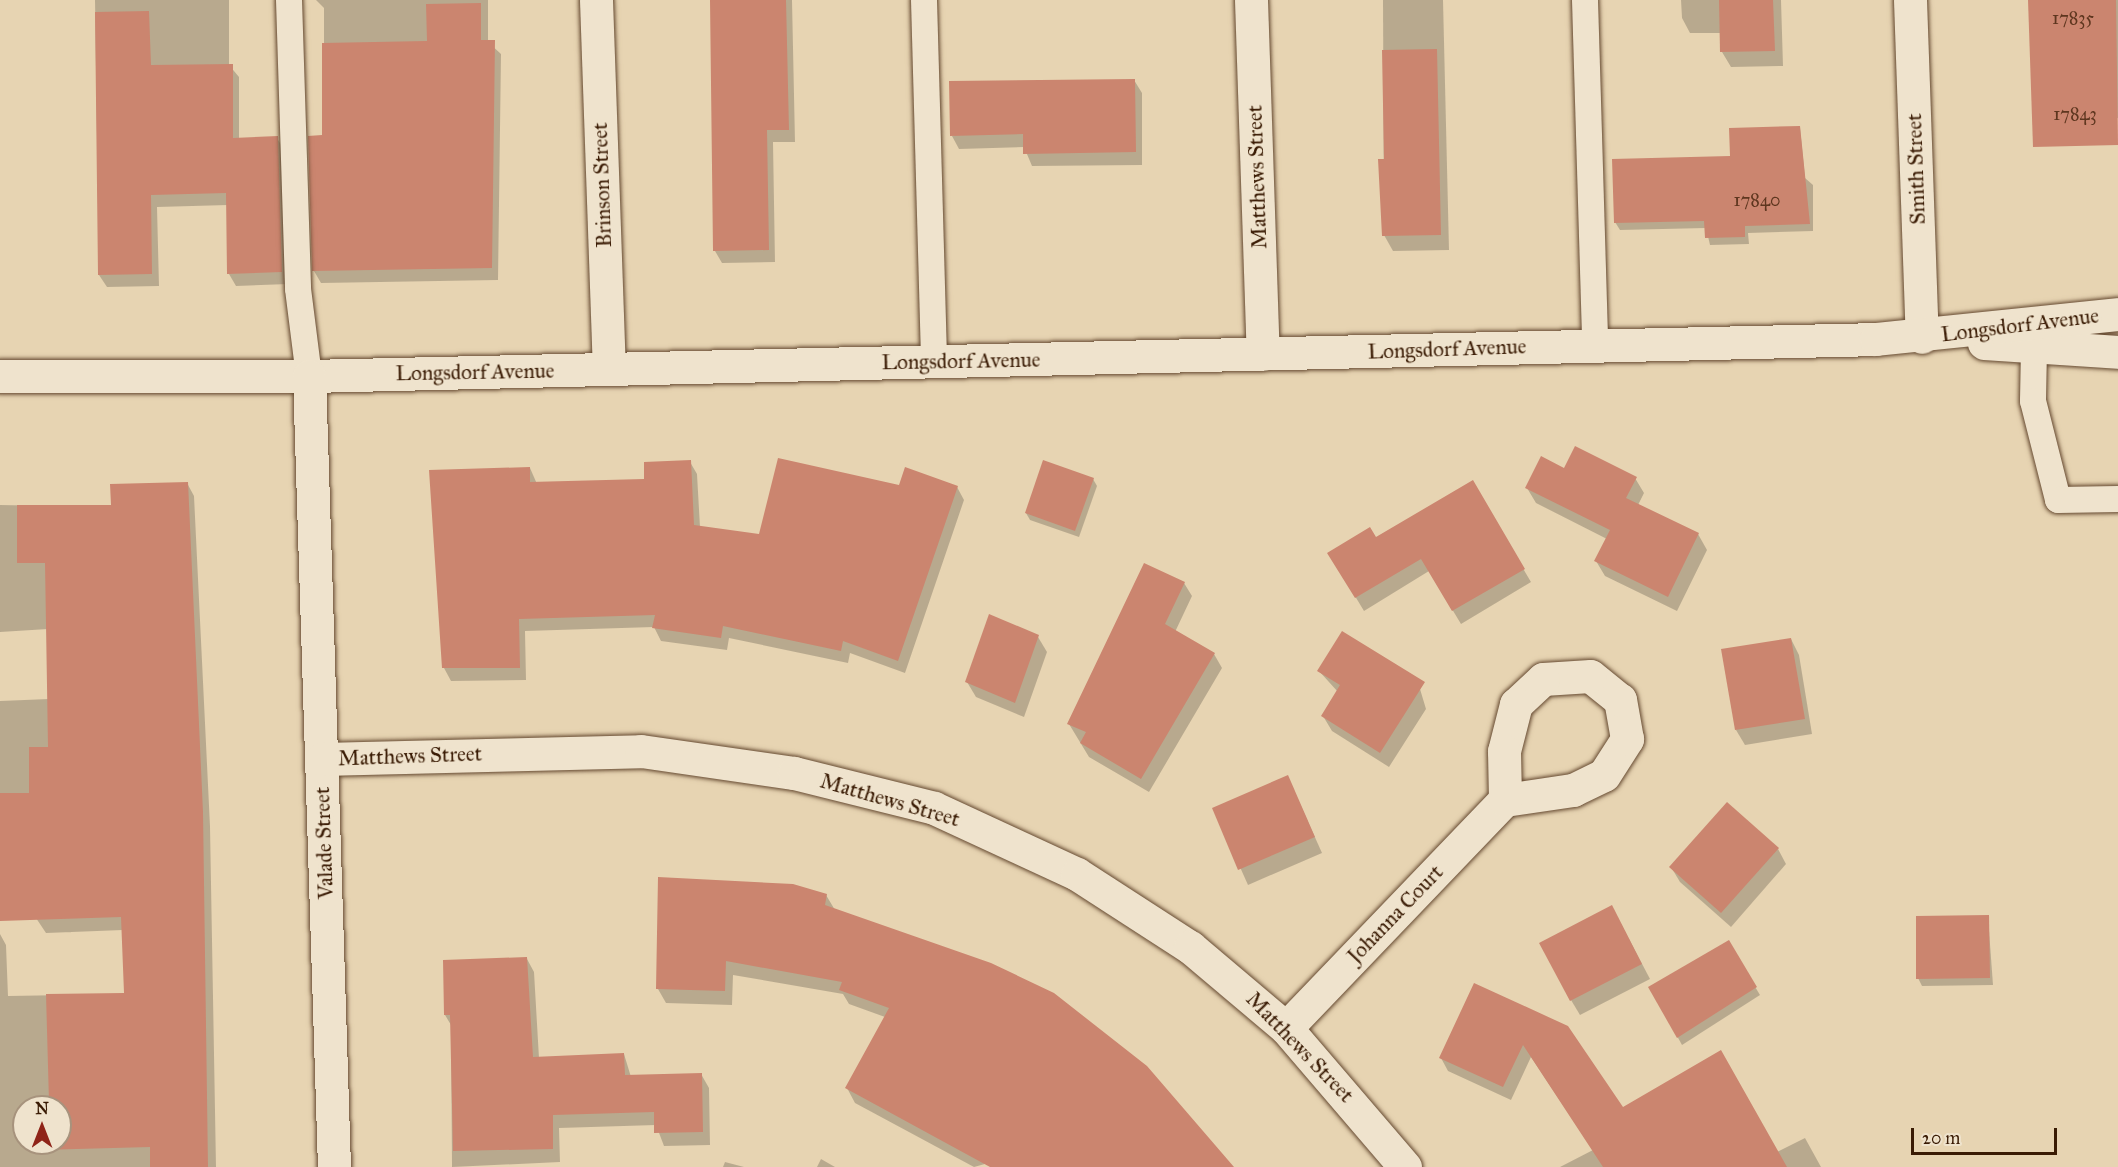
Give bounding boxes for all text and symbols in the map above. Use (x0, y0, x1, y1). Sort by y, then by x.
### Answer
house number: 17835 (2052, 7, 2094, 29)
house number: 17843 (2053, 103, 2097, 125)
street label: Matthews Street (1242, 105, 1272, 249)
street label: Smith Street (1901, 113, 1931, 225)
street label: Brinson Street (587, 122, 617, 248)
house number: 17840 (1734, 189, 1780, 211)
street label: Longsdorf Avenue (1940, 303, 2100, 347)
street label: Longsdorf Avenue (1367, 334, 1527, 364)
street label: Longsdorf Avenue (881, 347, 1041, 375)
street label: Longsdorf Avenue (395, 358, 555, 386)
street label: Matthews Street (338, 741, 482, 771)
street label: Matthews Street (817, 768, 963, 832)
street label: Valade Street (309, 786, 339, 900)
street label: Johanna Court (1342, 860, 1448, 968)
street label: Matthews Street (1241, 987, 1359, 1107)
north arrow (12, 1095, 72, 1155)
text: N (35, 1099, 49, 1118)
scale bar (1914, 1116, 2060, 1154)
text: 20 m (1922, 1127, 1960, 1149)

